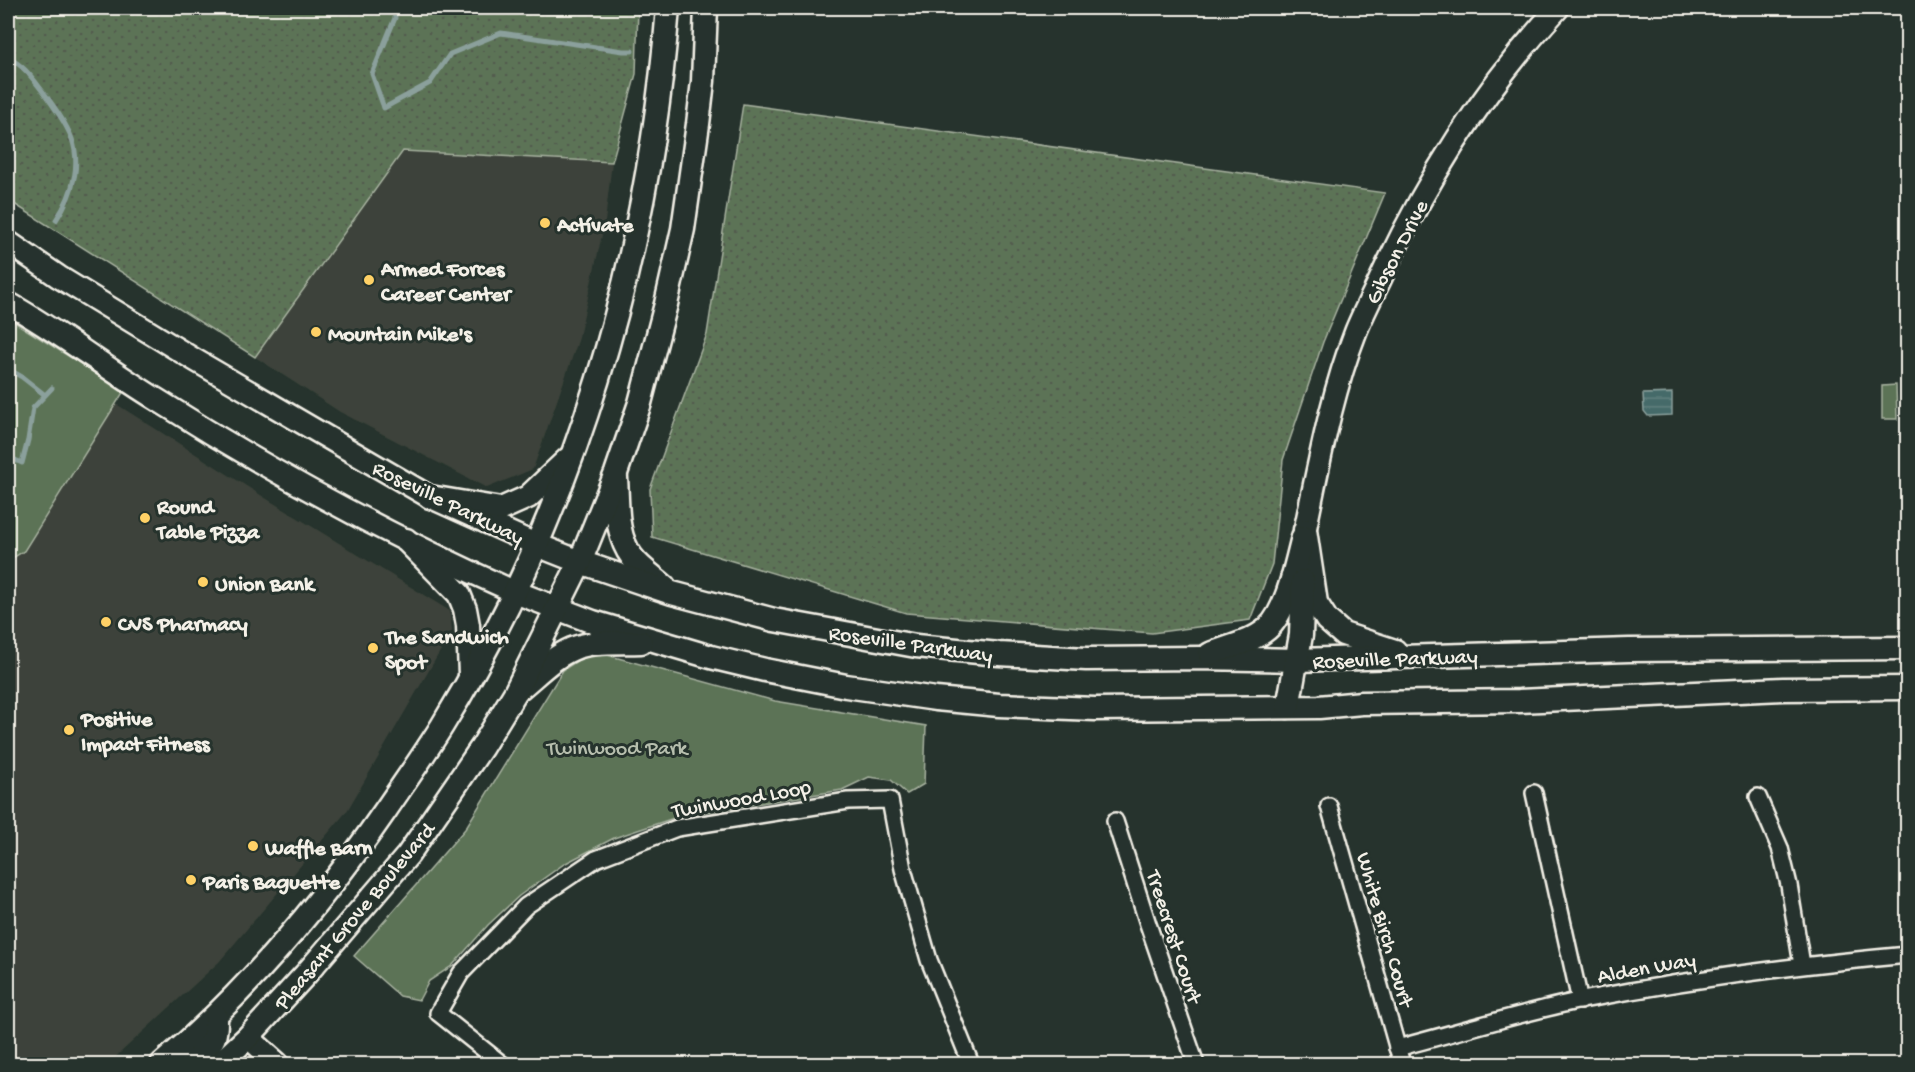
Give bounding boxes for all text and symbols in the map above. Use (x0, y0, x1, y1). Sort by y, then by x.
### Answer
street label: Gibson Drive (1361, 196, 1436, 309)
place label: Actívate (556, 214, 634, 240)
marker: Actívate (538, 216, 552, 230)
place label: Armed Forces Career Center (380, 258, 513, 309)
marker: Armed Forces Career Center (362, 273, 376, 287)
place label: Mountain Mike's (328, 323, 474, 349)
marker: Mountain Mike's (309, 325, 323, 339)
street label: Roseville Parkway (367, 457, 527, 553)
place label: Round Table Pizza (155, 496, 261, 547)
marker: Round Table Pizza (138, 511, 152, 525)
place label: Union Bank (215, 573, 316, 599)
marker: Union Bank (196, 575, 210, 589)
place label: CVS Pharmacy (117, 613, 248, 639)
marker: CVS Pharmacy (99, 615, 113, 629)
street label: Roseville Parkway (827, 622, 994, 670)
place label: The Sandwich Spot (383, 626, 509, 677)
marker: The Sandwich Spot (366, 641, 380, 655)
street label: Roseville Parkway (1312, 645, 1478, 677)
place label: Positive Impact Fitness (80, 708, 212, 759)
marker: Positive Impact Fitness (62, 723, 76, 737)
park label: Twinwood Park (545, 737, 690, 763)
street label: Twinwood Loop (668, 776, 813, 826)
street label: Pleasant Grove Boulevard (269, 817, 443, 1017)
place label: Waffle Barn (264, 837, 373, 863)
marker: Waffle Barn (246, 839, 260, 853)
street label: White Birch Court (1349, 850, 1418, 1012)
street label: Treecrest Court (1138, 866, 1207, 1009)
place label: Paris Baguette (202, 871, 341, 897)
marker: Paris Baguette (184, 873, 198, 887)
street label: Alden Way (1595, 948, 1698, 991)

